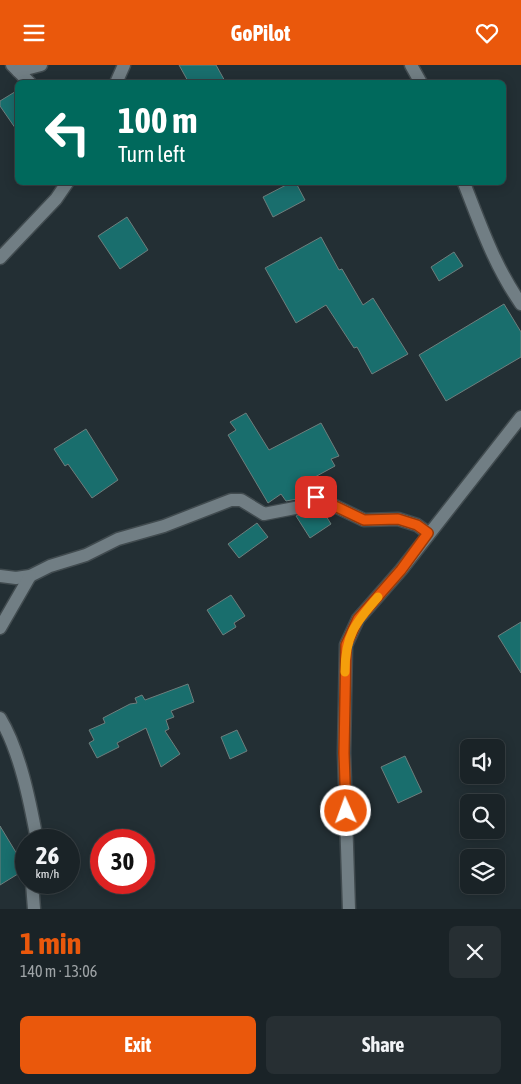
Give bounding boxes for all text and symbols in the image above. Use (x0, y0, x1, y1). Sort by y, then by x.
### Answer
icon: menu (20, 19, 48, 47)
icon: heart (473, 19, 501, 47)
text: GoPilot (231, 20, 290, 46)
icon: left (35, 100, 100, 165)
text: 100 m (118, 100, 197, 140)
text: Turn left (118, 141, 185, 167)
pin (295, 476, 337, 518)
icon: arrive (302, 483, 330, 511)
map controls (460, 739, 505, 894)
button: sound (460, 739, 505, 784)
position arrow (319, 784, 371, 836)
button: search (460, 794, 505, 839)
speed limit sign: 30 (90, 829, 155, 894)
text: 26 (36, 841, 59, 869)
button: layers (460, 849, 505, 894)
text: km/h (36, 867, 59, 881)
text: 1 min (20, 926, 81, 960)
button: close (449, 926, 501, 978)
text: 140 m · 13:06 (20, 962, 97, 980)
button: Exit (20, 1016, 256, 1074)
button: Share (266, 1016, 501, 1074)

